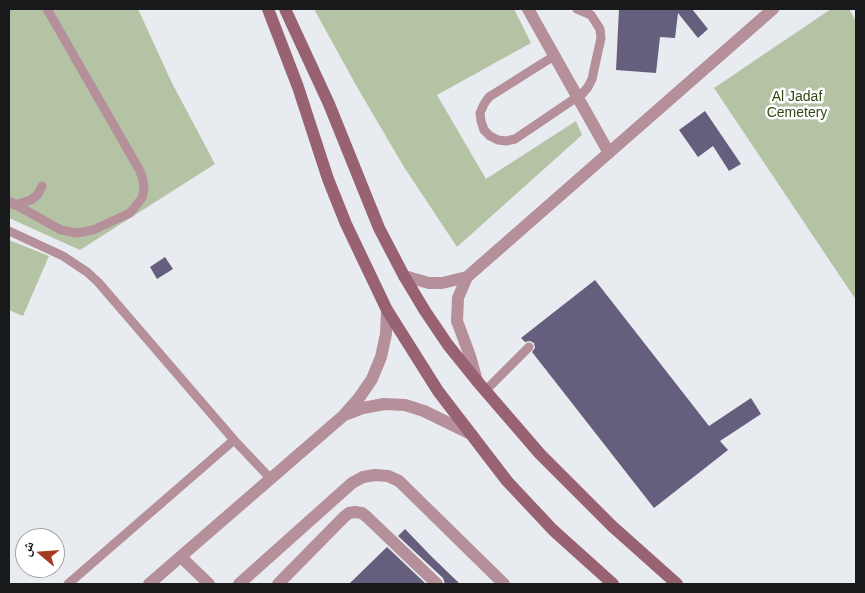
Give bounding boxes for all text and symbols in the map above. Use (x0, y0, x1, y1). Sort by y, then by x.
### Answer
park label: Al Jadaf Cemetery (767, 89, 827, 121)
north arrow (15, 528, 65, 578)
text: ش (17, 539, 37, 558)

